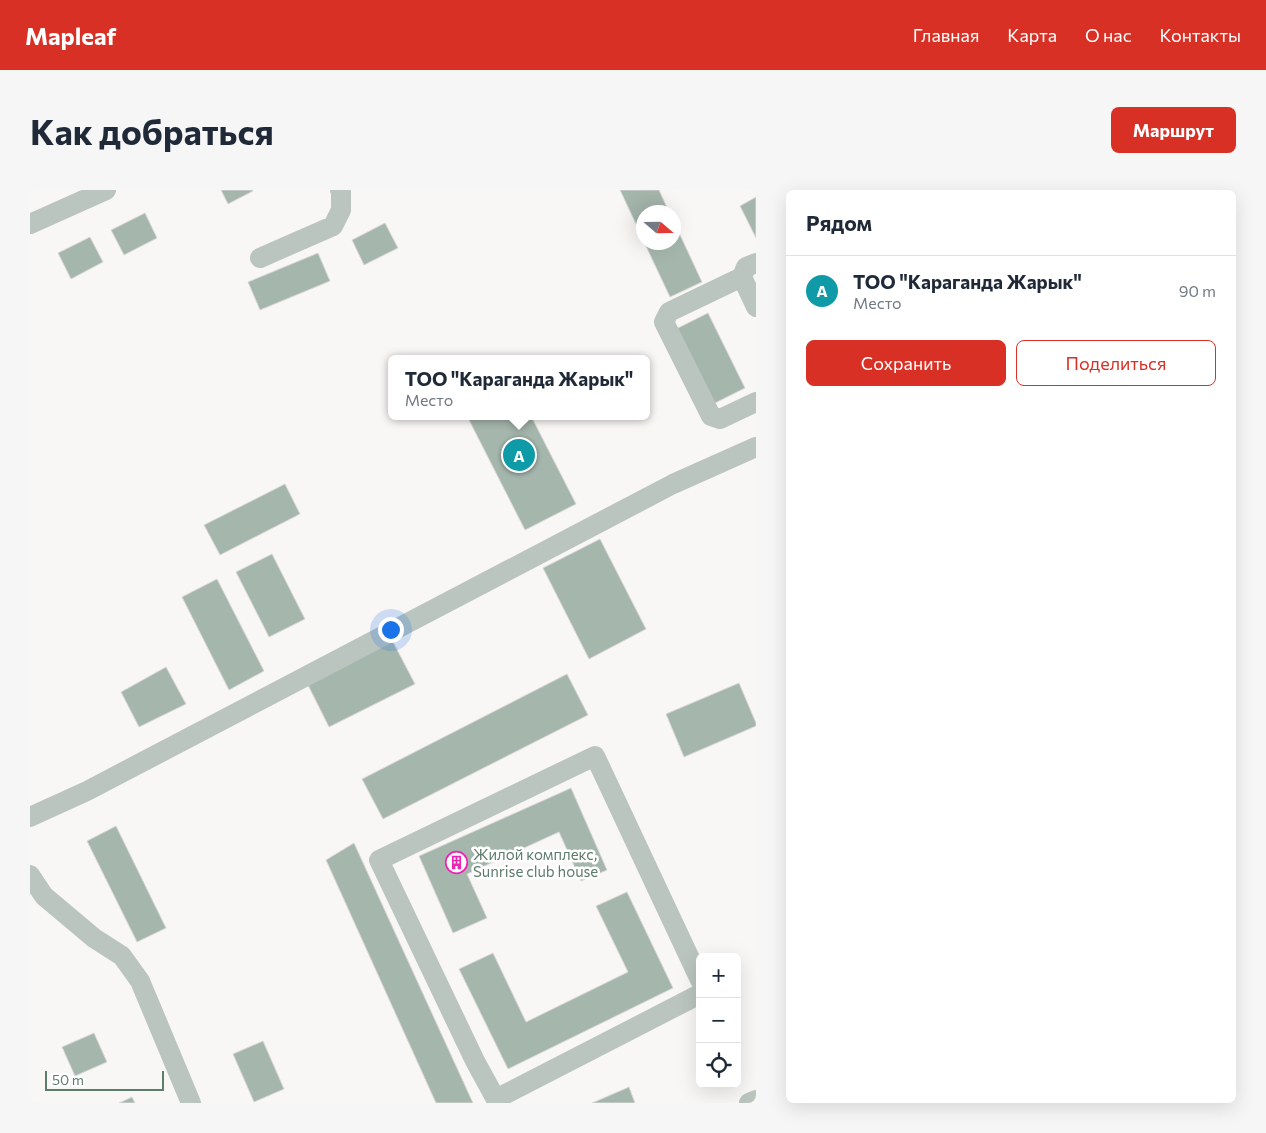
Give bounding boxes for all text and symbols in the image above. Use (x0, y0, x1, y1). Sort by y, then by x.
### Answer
text: Mapleaf (25, 21, 116, 50)
text: Главная (913, 24, 979, 46)
text: Карта (1007, 24, 1057, 46)
text: О нас (1085, 24, 1132, 46)
text: Контакты (1160, 24, 1241, 46)
button: Маршрут (1111, 107, 1236, 153)
text: Как добраться (30, 109, 274, 152)
north arrow (636, 205, 681, 250)
text: Рядом (806, 210, 872, 235)
text: ТОО "Караганда Жарык" (853, 270, 1082, 293)
text: A (816, 281, 828, 300)
text: 90 m (1179, 281, 1216, 300)
text: Место (853, 293, 902, 312)
button: Сохранить (806, 340, 1006, 386)
button: Поделиться (1016, 340, 1216, 386)
popup (388, 355, 650, 420)
text: ТОО "Караганда Жарык" (405, 367, 633, 390)
text: Место (405, 390, 453, 409)
pin: A (503, 436, 535, 474)
your location (378, 617, 404, 643)
place label: Жилой комплекс, Sunrise club house (473, 845, 598, 880)
building icon: Жилой комплекс, Sunrise club house (445, 851, 469, 875)
map controls (696, 953, 741, 1088)
button: + (696, 953, 741, 998)
button: − (696, 998, 741, 1043)
button: locate (696, 1043, 741, 1088)
scale bar (45, 1068, 164, 1091)
text: 50 m (52, 1071, 84, 1088)

